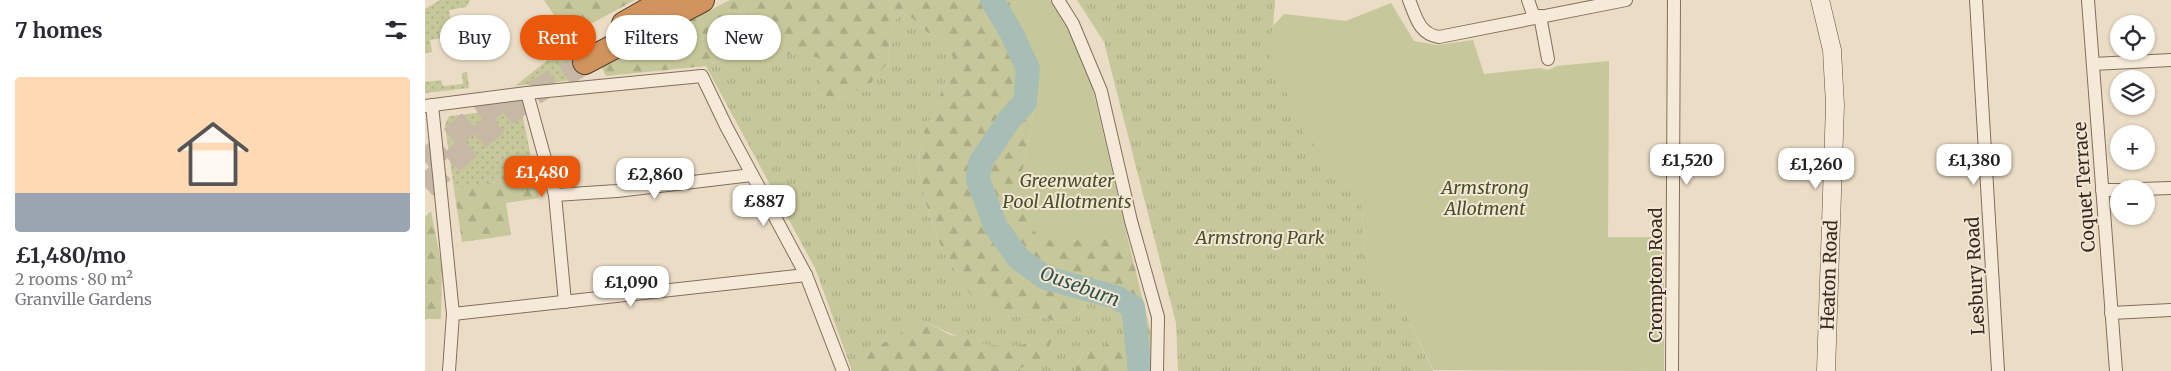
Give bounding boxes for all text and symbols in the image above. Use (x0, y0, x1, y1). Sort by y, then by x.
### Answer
chip: Buy (440, 15, 510, 60)
chip: Rent (520, 15, 596, 60)
chip: Filters (606, 15, 697, 60)
chip: New (707, 15, 781, 60)
map controls (2110, 15, 2155, 225)
button: locate (2110, 15, 2155, 60)
icon: filters (382, 16, 410, 44)
text: 7 homes (15, 17, 103, 44)
button: layers (2110, 70, 2155, 115)
icon: home (168, 109, 258, 199)
street label: Coquet Terrace (2068, 121, 2100, 253)
button: + (2110, 125, 2155, 170)
pin: £1,520 (1646, 144, 1728, 186)
pin: £1,380 (1933, 144, 2015, 186)
pin: £1,260 (1775, 148, 1857, 190)
text: £1,520 (1661, 150, 1713, 170)
text: £1,380 (1947, 150, 2001, 170)
text: £1,260 (1789, 154, 1843, 174)
pin: £1,480 (501, 156, 583, 198)
pin: £2,860 (614, 158, 696, 200)
text: £1,480 (515, 162, 569, 182)
text: £2,860 (627, 164, 683, 184)
park label: Greenwater Pool Allotments (1003, 169, 1132, 213)
park label: Armstrong Allotment (1439, 176, 1529, 220)
button: − (2110, 180, 2155, 225)
pin: £887 (734, 184, 794, 227)
text: £887 (743, 191, 785, 211)
street label: Crompton Road (1644, 207, 1667, 343)
street label: Lesbury Road (1960, 216, 1990, 336)
street label: Heaton Road (1816, 219, 1842, 330)
park label: Armstrong Park (1194, 226, 1325, 249)
text: £1,480/mo (15, 242, 126, 269)
water label: Ouseburn (1037, 261, 1123, 311)
pin: £1,090 (590, 266, 672, 308)
text: 2 rooms · 80 m² (15, 269, 133, 289)
text: £1,090 (604, 272, 658, 292)
text: Granville Gardens (15, 289, 152, 309)

